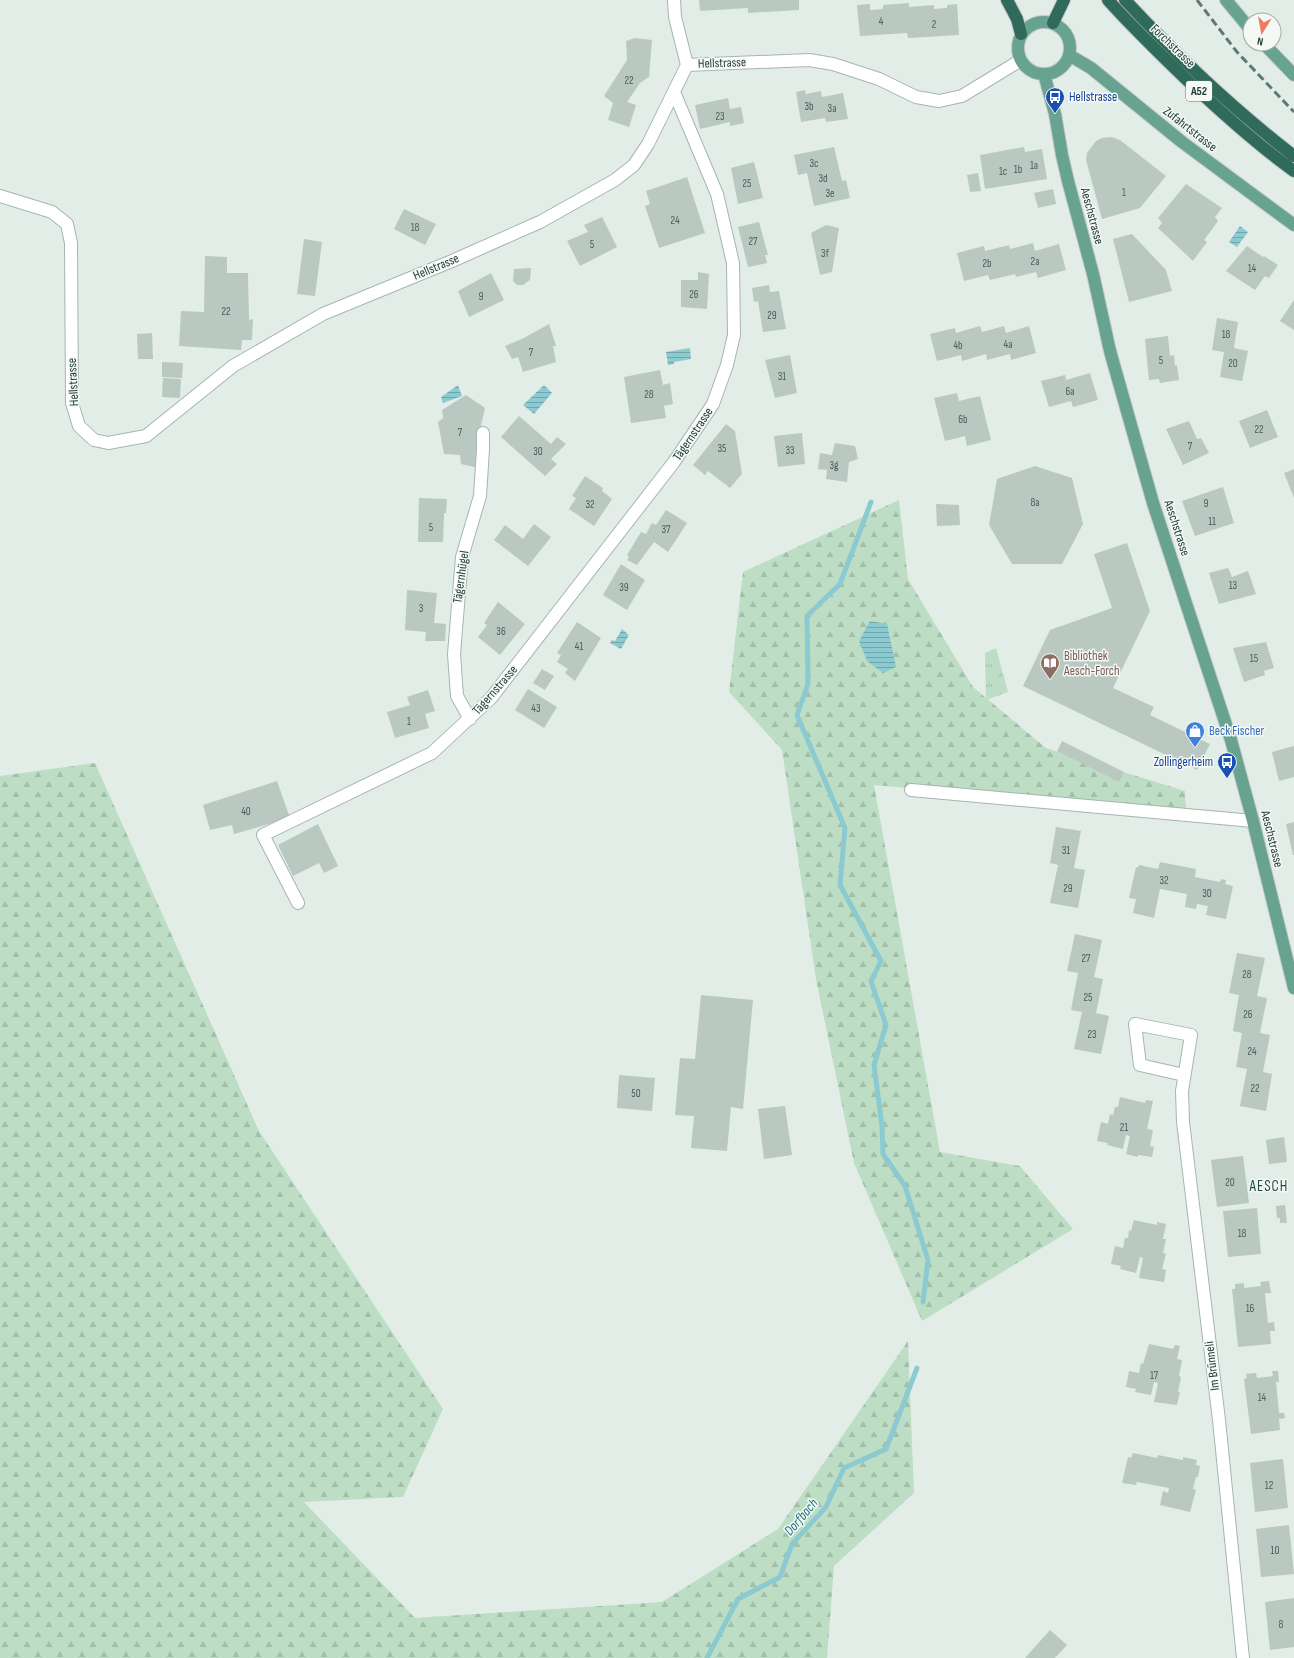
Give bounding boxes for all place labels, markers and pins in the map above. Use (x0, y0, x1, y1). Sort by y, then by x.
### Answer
bus stop icon: Hellstrasse (1044, 86, 1066, 114)
place label: Hellstrasse (1069, 89, 1117, 105)
place label: Bibliothek Aesch-Forch (1063, 648, 1120, 679)
library icon: Bibliothek Aesch-Forch (1039, 652, 1061, 680)
shop icon: Beck Fischer (1184, 720, 1206, 748)
place label: Beck Fischer (1209, 723, 1264, 739)
bus stop icon: Zollingerheim (1216, 751, 1238, 779)
place label: Zollingerheim (1154, 754, 1213, 770)

